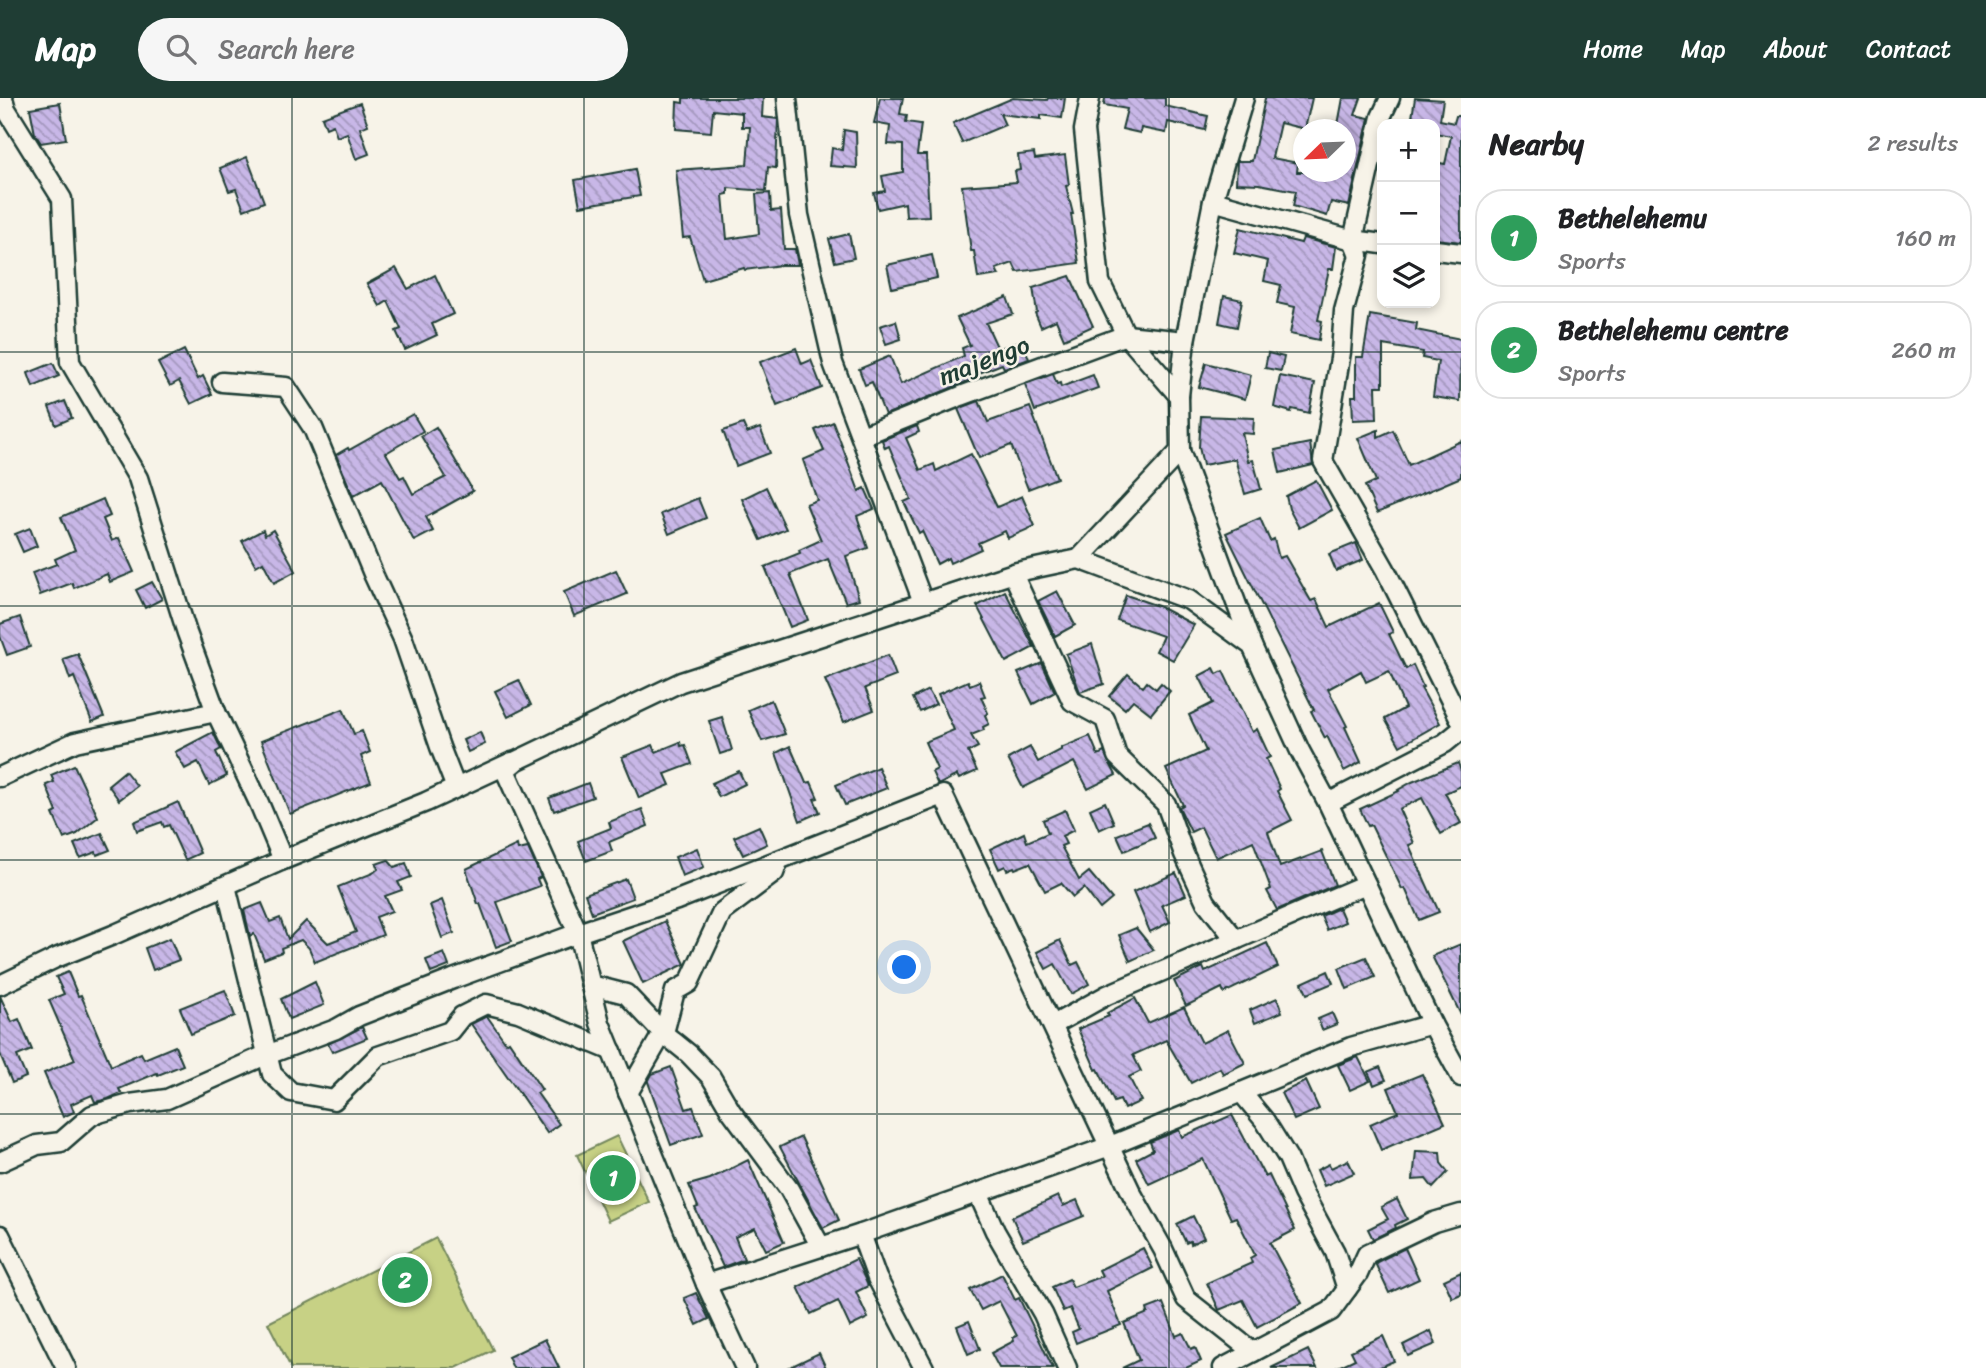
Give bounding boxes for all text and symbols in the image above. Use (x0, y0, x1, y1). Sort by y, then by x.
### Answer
search box (138, 18, 628, 81)
text: Map (35, 20, 96, 78)
text: Search here (218, 26, 355, 72)
text: Home (1583, 28, 1643, 70)
text: Map (1681, 28, 1725, 70)
text: About (1763, 28, 1828, 70)
text: Contact (1866, 28, 1951, 70)
icon: search (162, 30, 200, 68)
text: Nearby (1489, 117, 1584, 171)
north arrow (1293, 119, 1356, 182)
map controls (1377, 119, 1440, 308)
button: + (1377, 119, 1440, 182)
text: 2 results (1867, 123, 1958, 164)
button: − (1377, 182, 1440, 245)
text: Bethelehemu (1558, 195, 1707, 241)
text: 1 (1509, 218, 1519, 259)
text: 160 m (1895, 218, 1956, 259)
text: Sports (1558, 241, 1626, 282)
button: layers (1377, 245, 1440, 308)
text: Bethelehemu centre (1558, 307, 1789, 353)
street label: majengo (931, 321, 1037, 398)
text: 2 (1507, 330, 1521, 371)
text: 260 m (1891, 330, 1956, 371)
text: Sports (1558, 353, 1626, 394)
your location (887, 950, 921, 984)
pin: 1 (590, 1152, 636, 1204)
pin: 2 (382, 1254, 428, 1306)

